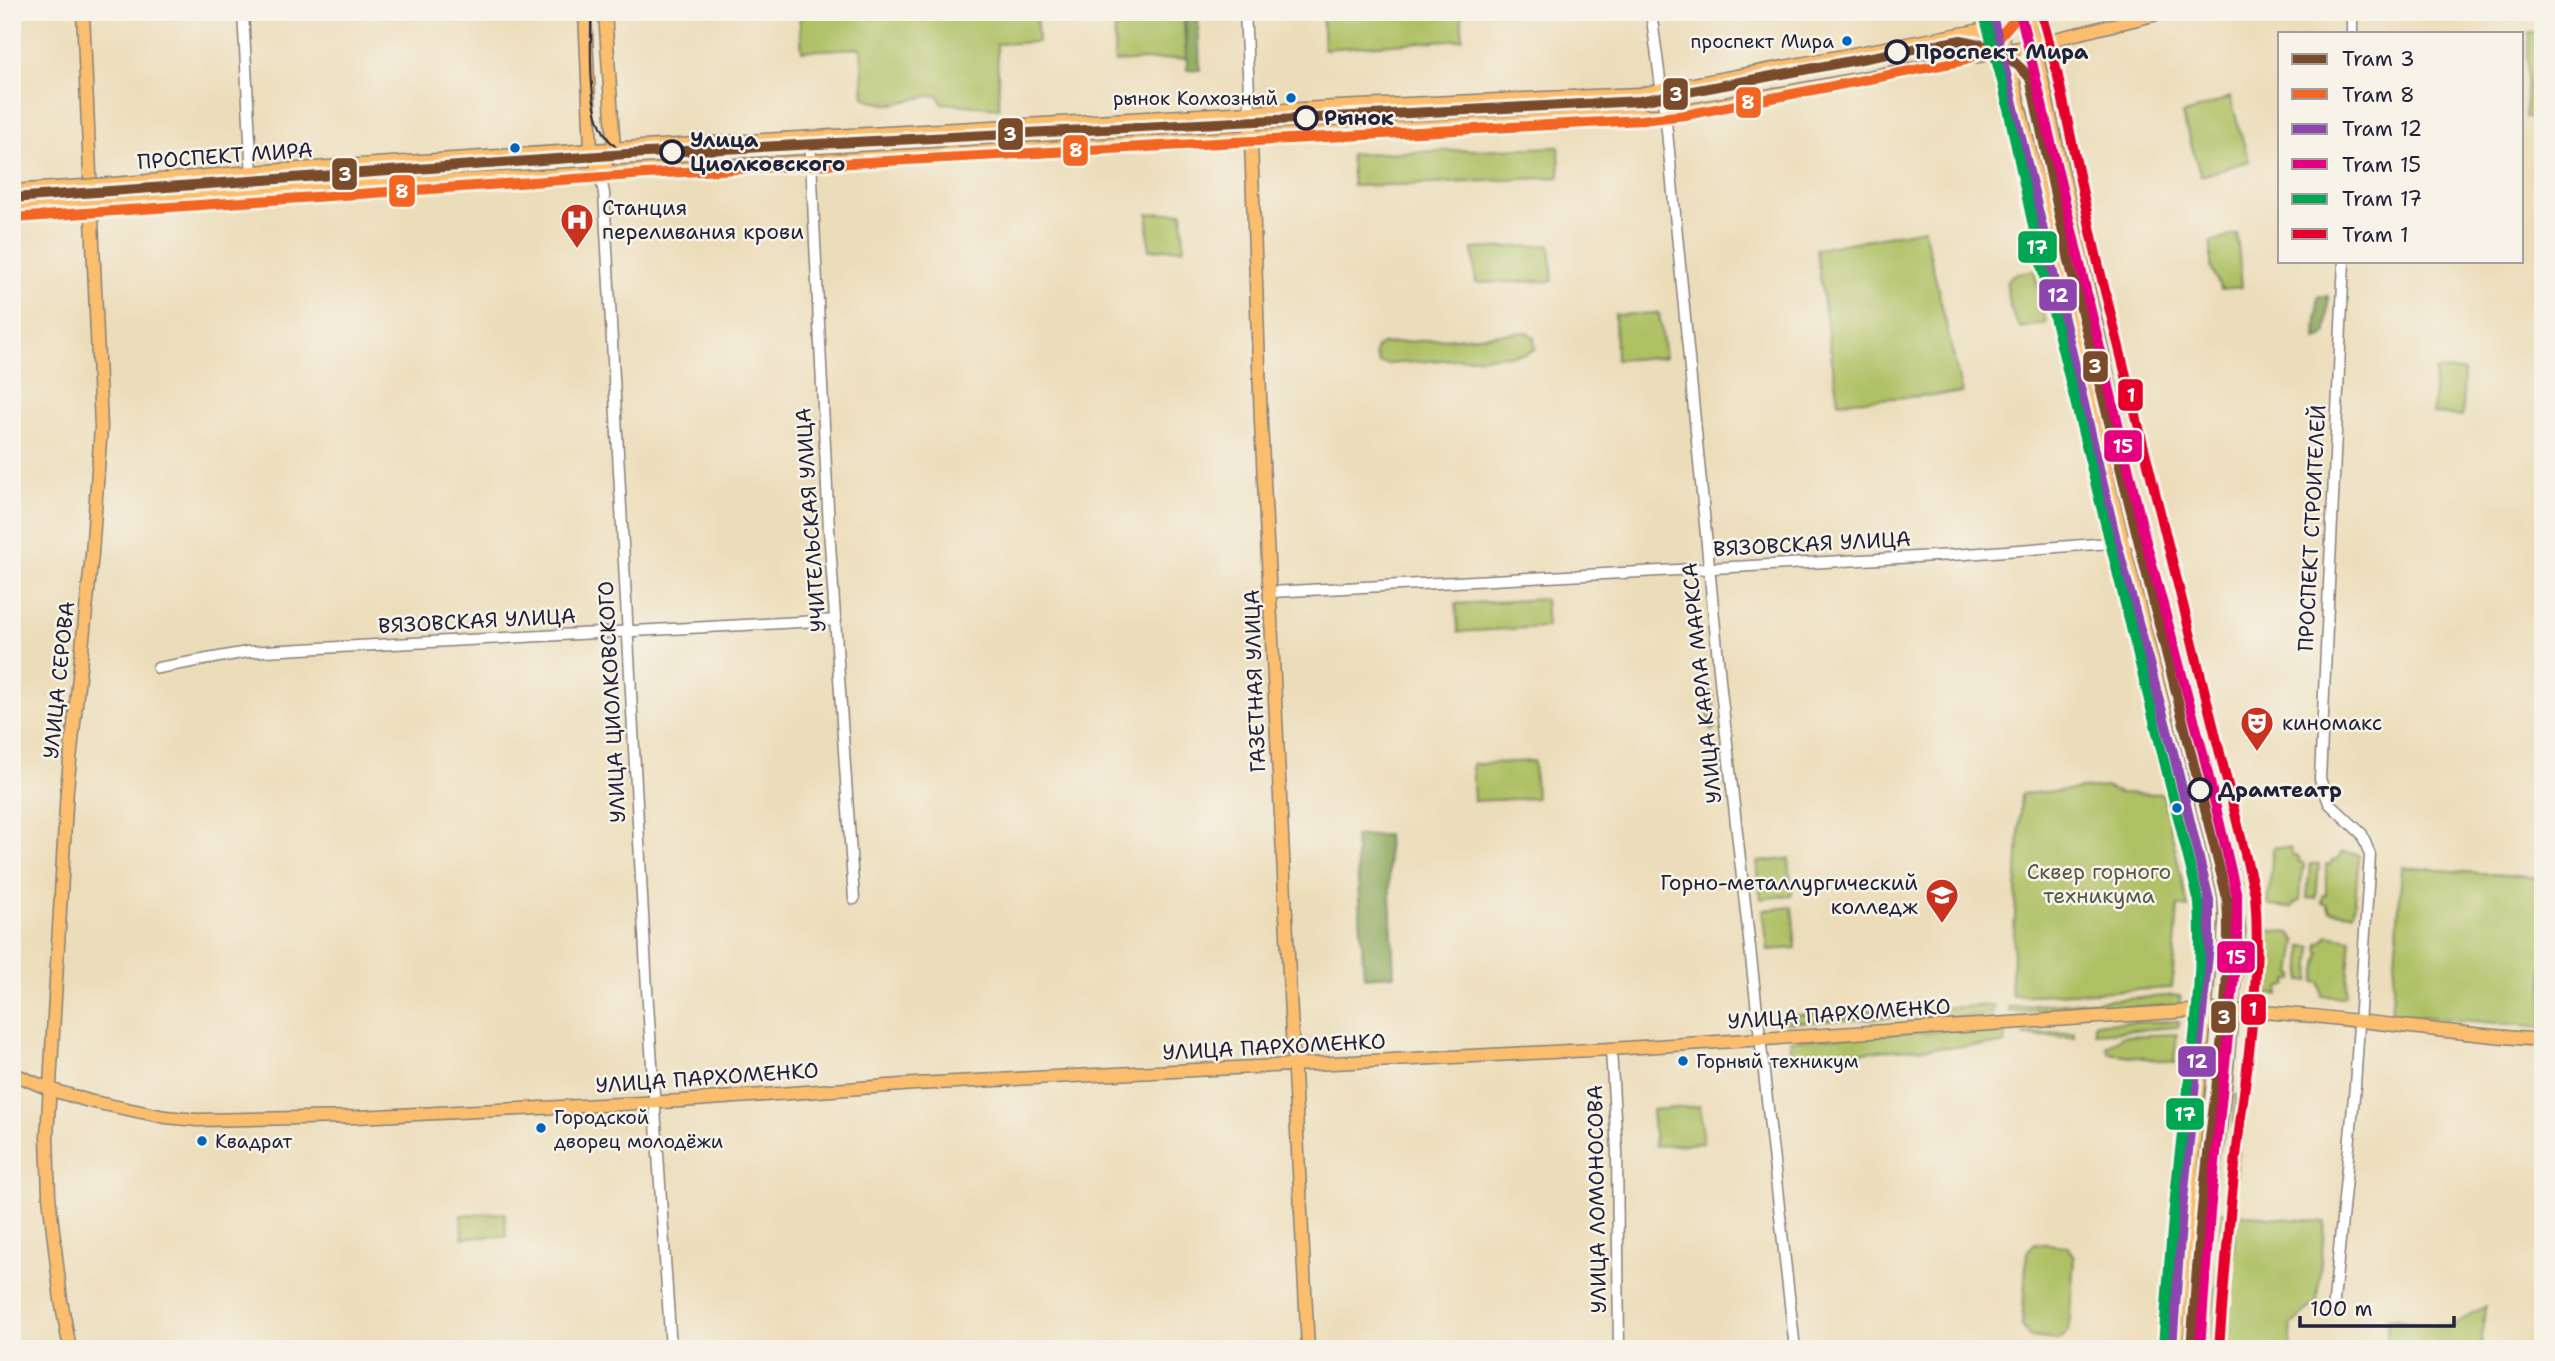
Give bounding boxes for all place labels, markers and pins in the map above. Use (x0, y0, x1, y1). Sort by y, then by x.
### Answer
place label: проспект Мира (1691, 29, 1834, 54)
marker: проспект Мира (1840, 34, 1854, 48)
place label: Проспект Мира (1915, 38, 2089, 66)
marker: Проспект Мира (1885, 40, 1909, 64)
place label: рынок Колхозный (1113, 86, 1278, 111)
marker: рынок Колхозный (1284, 91, 1298, 105)
place label: Рынок (1324, 104, 1394, 132)
marker: Рынок (1294, 106, 1318, 130)
place label: Улица Циолковского (690, 126, 845, 178)
marker: Улица Циолковского (660, 140, 684, 164)
unlabelled marker (508, 141, 522, 155)
place label: Станция переливания крови (602, 194, 804, 246)
hospital icon: Станция переливания крови (558, 201, 596, 250)
theatre icon: киномакс (2238, 704, 2276, 753)
place label: киномакс (2282, 709, 2382, 737)
place label: Драмтеатр (2218, 776, 2342, 804)
marker: Драмтеатр (2188, 778, 2212, 802)
unlabelled marker (2170, 801, 2184, 815)
place label: Горно-металлургический колледж (1660, 869, 1918, 921)
school or university icon: Горно-металлургический колледж (1923, 876, 1961, 925)
place label: Горный техникум (1696, 1049, 1859, 1074)
marker: Горный техникум (1676, 1054, 1690, 1068)
place label: Городской дворец молодёжи (554, 1105, 723, 1154)
marker: Городской дворец молодёжи (534, 1121, 548, 1135)
place label: Квадрат (215, 1129, 293, 1154)
marker: Квадрат (195, 1134, 209, 1148)

